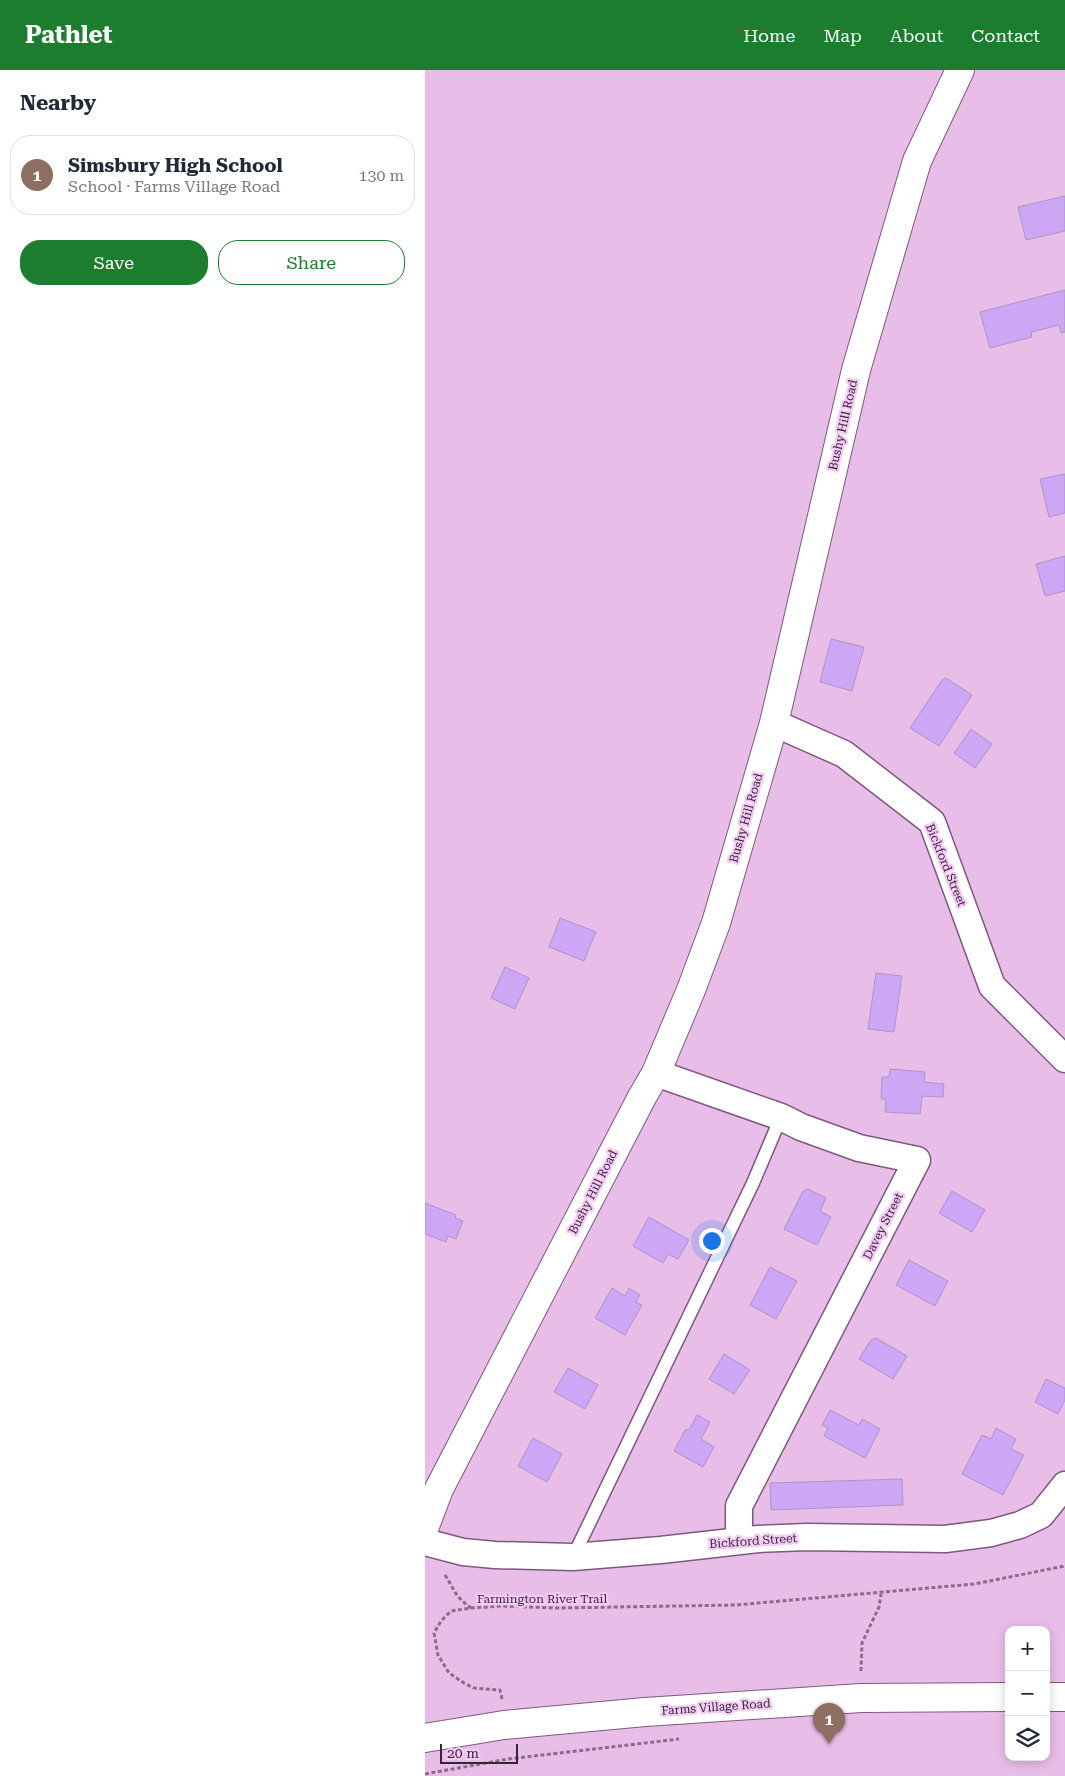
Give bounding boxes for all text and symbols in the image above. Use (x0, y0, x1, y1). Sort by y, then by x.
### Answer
text: Pathlet (25, 21, 112, 49)
text: Home (743, 25, 795, 46)
text: Map (823, 25, 862, 46)
text: About (890, 25, 943, 46)
text: Contact (971, 25, 1040, 46)
text: Nearby (20, 91, 96, 115)
text: Simsbury High School (68, 154, 283, 177)
text: 1 (33, 166, 41, 185)
text: 130 m (358, 166, 404, 185)
text: School · Farms Village Road (68, 177, 280, 196)
button: Save (20, 240, 208, 285)
button: Share (218, 240, 405, 285)
street label: Bushy Hill Road (826, 378, 860, 472)
street label: Bushy Hill Road (727, 771, 766, 864)
street label: Bickford Street (923, 822, 969, 909)
street label: Bushy Hill Road (566, 1147, 620, 1236)
street label: Davey Street (860, 1190, 906, 1262)
your location (699, 1228, 725, 1254)
street label: Bickford Street (709, 1531, 798, 1551)
street label: Farmington River Trail (477, 1592, 607, 1606)
map controls (1005, 1626, 1050, 1761)
button: + (1005, 1626, 1050, 1671)
button: − (1005, 1671, 1050, 1716)
street label: Farms Village Road (661, 1696, 771, 1718)
pin: 1 (813, 1703, 845, 1744)
button: layers (1005, 1716, 1050, 1761)
scale bar (440, 1741, 517, 1764)
text: 20 m (447, 1745, 479, 1761)

